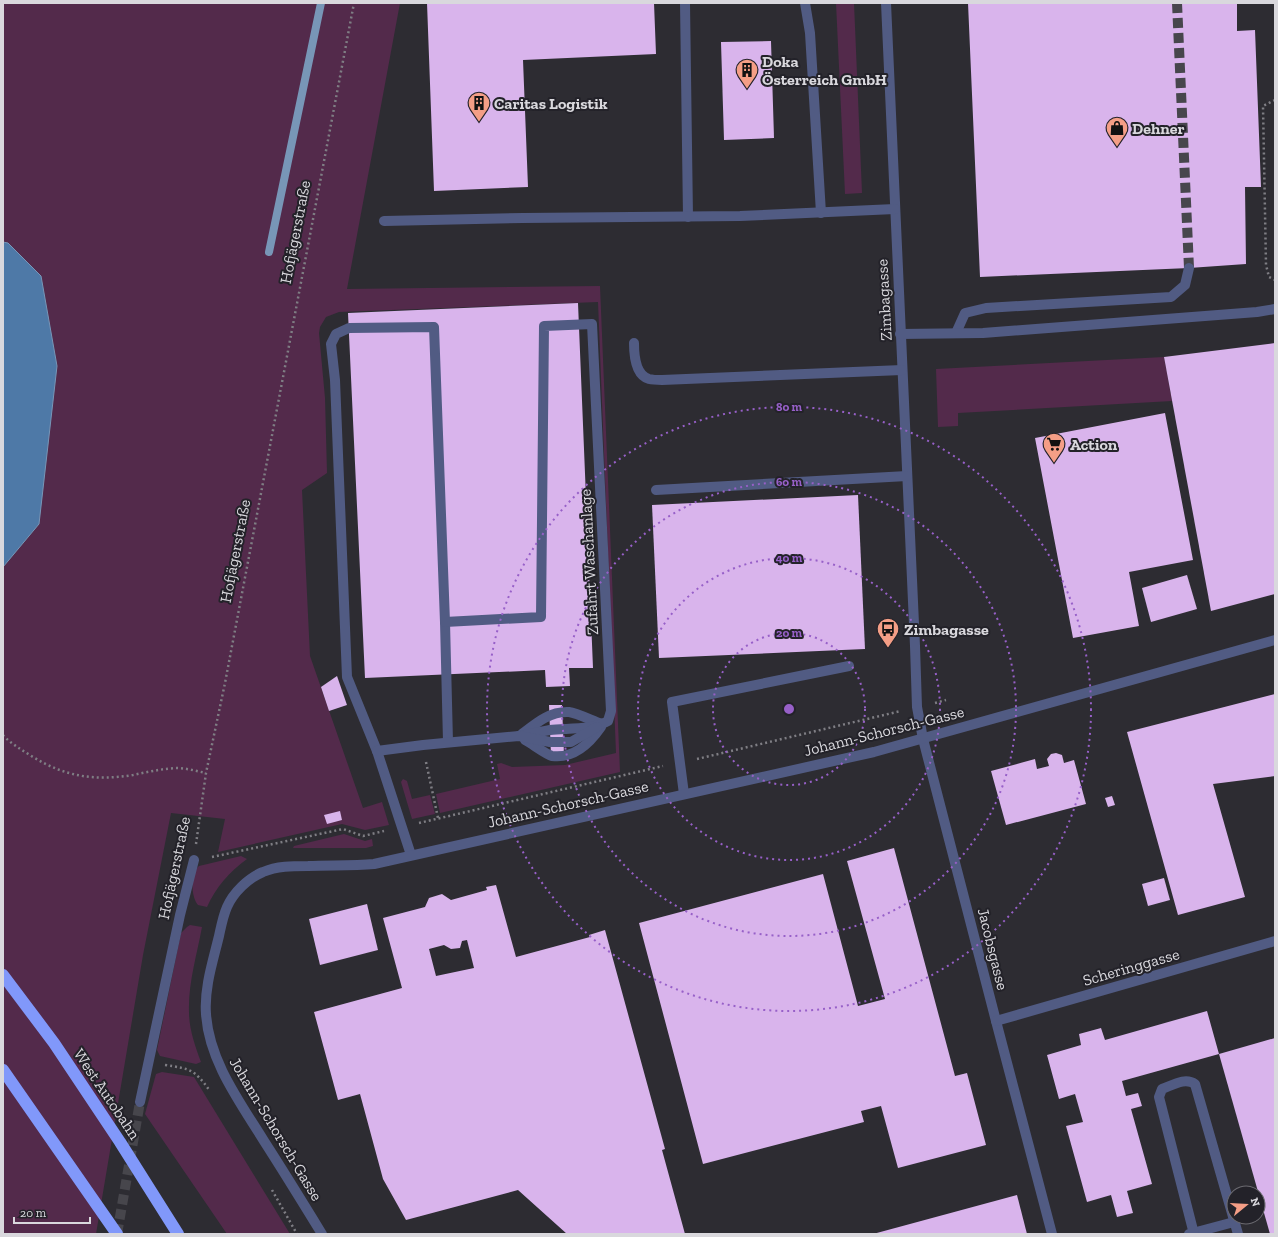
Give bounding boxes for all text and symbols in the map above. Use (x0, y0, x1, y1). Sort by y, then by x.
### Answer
place label: Doka Österreich GmbH (762, 52, 887, 89)
building icon: Doka Österreich GmbH (734, 57, 760, 90)
building icon: Caritas Logistik (466, 90, 492, 123)
place label: Caritas Logistik (494, 94, 608, 113)
shop icon: Dehner (1104, 115, 1130, 148)
place label: Dehner (1132, 119, 1184, 138)
street label: Hofjägerstraße (276, 179, 314, 285)
street label: Zimbagasse (872, 259, 896, 341)
text: 80 m (776, 400, 803, 414)
supermarket icon: Action (1041, 431, 1067, 464)
place label: Action (1070, 435, 1118, 454)
text: 60 m (776, 475, 803, 489)
street label: Zufahrt Waschanlage (576, 489, 602, 635)
street label: Hofjägerstraße (216, 498, 254, 604)
text: 40 m (776, 551, 803, 565)
bus stop icon: Zimbagasse (875, 616, 901, 649)
place label: Zimbagasse (904, 620, 989, 639)
text: 20 m (776, 626, 803, 640)
centre of rings (782, 702, 796, 716)
street label: Johann-Schorsch-Gasse (802, 702, 966, 760)
street label: Johann-Schorsch-Gasse (486, 776, 650, 832)
street label: Hofjägerstraße (154, 815, 194, 921)
street label: Jacobsgasse (974, 906, 1012, 992)
street label: Scheringgasse (1081, 944, 1181, 990)
street label: West Autobahn (70, 1045, 145, 1144)
street label: Johann-Schorsch-Gasse (226, 1054, 326, 1204)
north arrow (1226, 1185, 1266, 1225)
text: N (1248, 1196, 1263, 1209)
scale bar (14, 1199, 90, 1225)
text: 20 m (20, 1206, 47, 1220)

